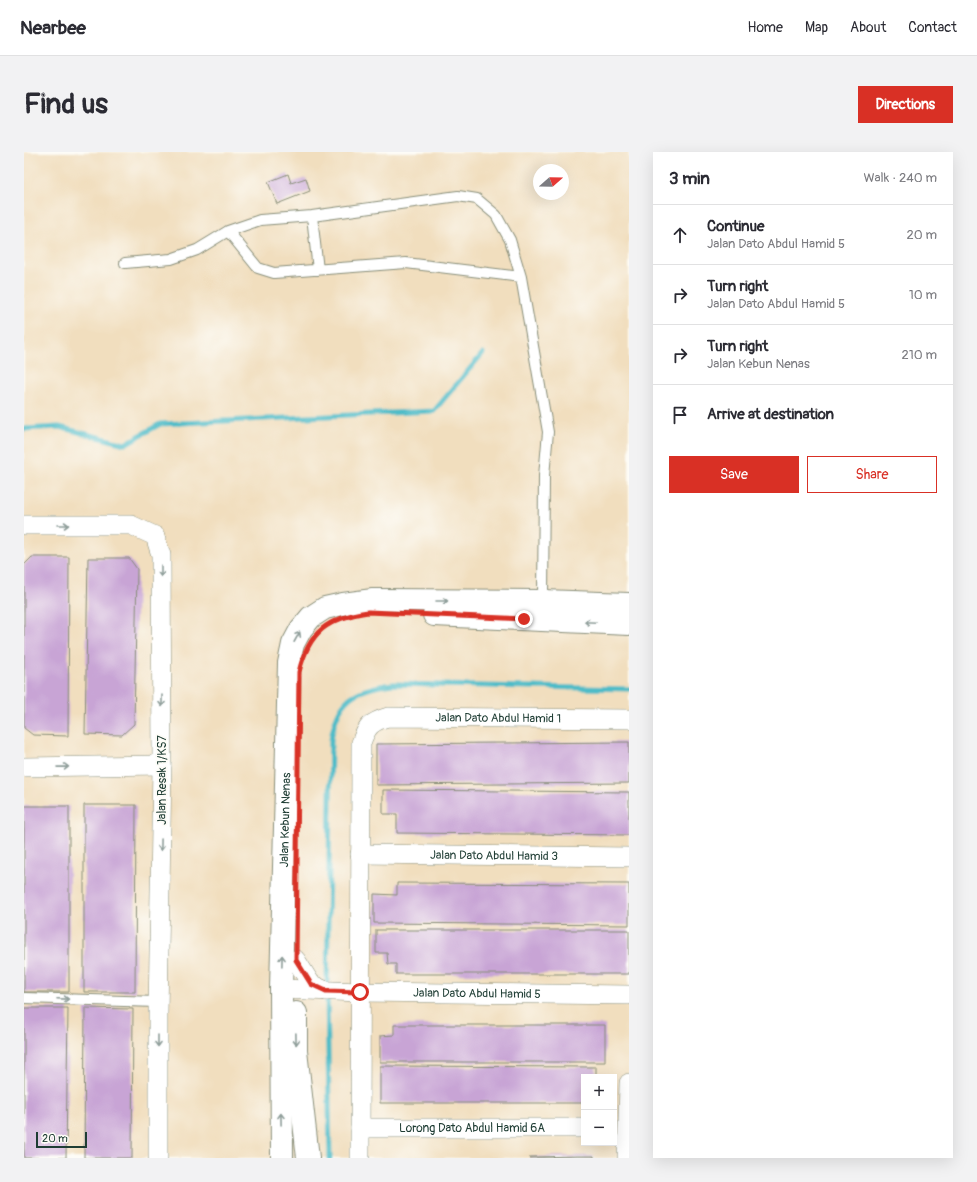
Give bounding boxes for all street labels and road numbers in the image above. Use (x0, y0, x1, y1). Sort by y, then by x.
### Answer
street label: Jalan Dato Abdul Hamid 1 (435, 710, 561, 726)
street label: Jalan Resak 1/KS7 (155, 734, 170, 825)
street label: Jalan Kebun Nenas (277, 772, 294, 868)
street label: Jalan Dato Abdul Hamid 3 (430, 848, 558, 864)
street label: Jalan Dato Abdul Hamid 5 (413, 986, 541, 1002)
street label: Lorong Dato Abdul Hamid 6A (399, 1121, 545, 1136)

